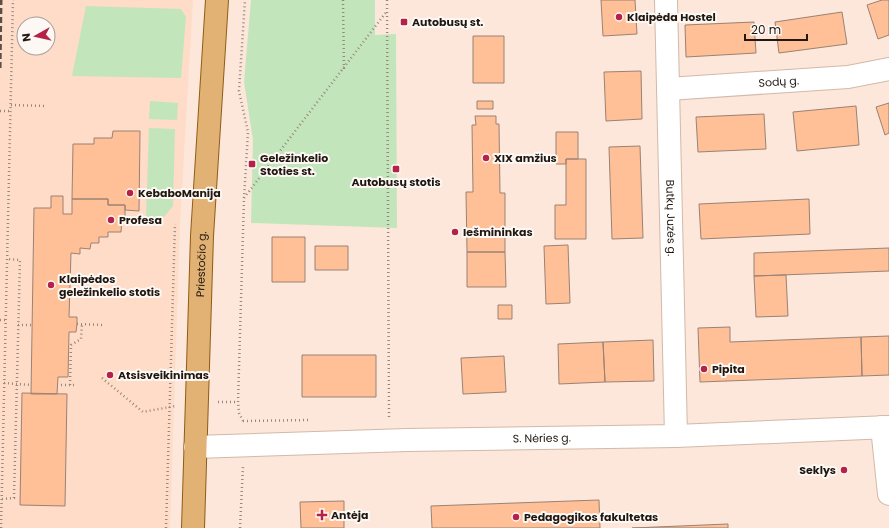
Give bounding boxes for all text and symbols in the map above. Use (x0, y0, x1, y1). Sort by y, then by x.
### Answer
place label: Klaipėda Hostel (627, 9, 716, 25)
marker: Klaipėda Hostel (614, 12, 624, 22)
place label: Autobusų st. (412, 14, 483, 30)
north arrow (16, 16, 56, 56)
scale bar (745, 16, 807, 42)
marker: Autobusų st. (399, 17, 409, 27)
text: 20 m (751, 21, 781, 38)
text: N (18, 32, 35, 43)
street label: Sodų g. (758, 72, 800, 91)
place label: Geležinkelio Stoties st. (260, 150, 328, 179)
place label: XIX amžius (494, 150, 557, 166)
marker: XIX amžius (481, 153, 491, 163)
marker: Geležinkelio Stoties st. (247, 159, 257, 169)
marker: Autobusų stotis (391, 164, 401, 174)
place label: Autobusų stotis (351, 174, 441, 190)
street label: Butkų Juzės g. (662, 179, 680, 256)
place label: KebaboManija (138, 185, 221, 201)
marker: KebaboManija (125, 188, 135, 198)
place label: Profesa (119, 212, 162, 228)
marker: Profesa (106, 215, 116, 225)
place label: Iešmininkas (463, 224, 533, 240)
marker: Iešmininkas (450, 227, 460, 237)
street label: Priestočio g. (192, 231, 210, 297)
place label: Klaipėdos geležinkelio stotis (59, 271, 160, 300)
marker: Klaipėdos geležinkelio stotis (46, 280, 56, 290)
place label: Pipita (712, 361, 745, 377)
marker: Pipita (699, 364, 709, 374)
place label: Atsisveikinimas (118, 367, 209, 383)
marker: Atsisveikinimas (105, 370, 115, 380)
street label: S. Nėries g. (513, 430, 571, 446)
place label: Seklys (799, 462, 836, 478)
marker: Seklys (839, 465, 849, 475)
place label: Antėja (331, 507, 368, 523)
marker: Antėja (316, 509, 328, 521)
place label: Pedagogikos fakultetas (524, 509, 658, 525)
marker: Pedagogikos fakultetas (511, 512, 521, 522)

